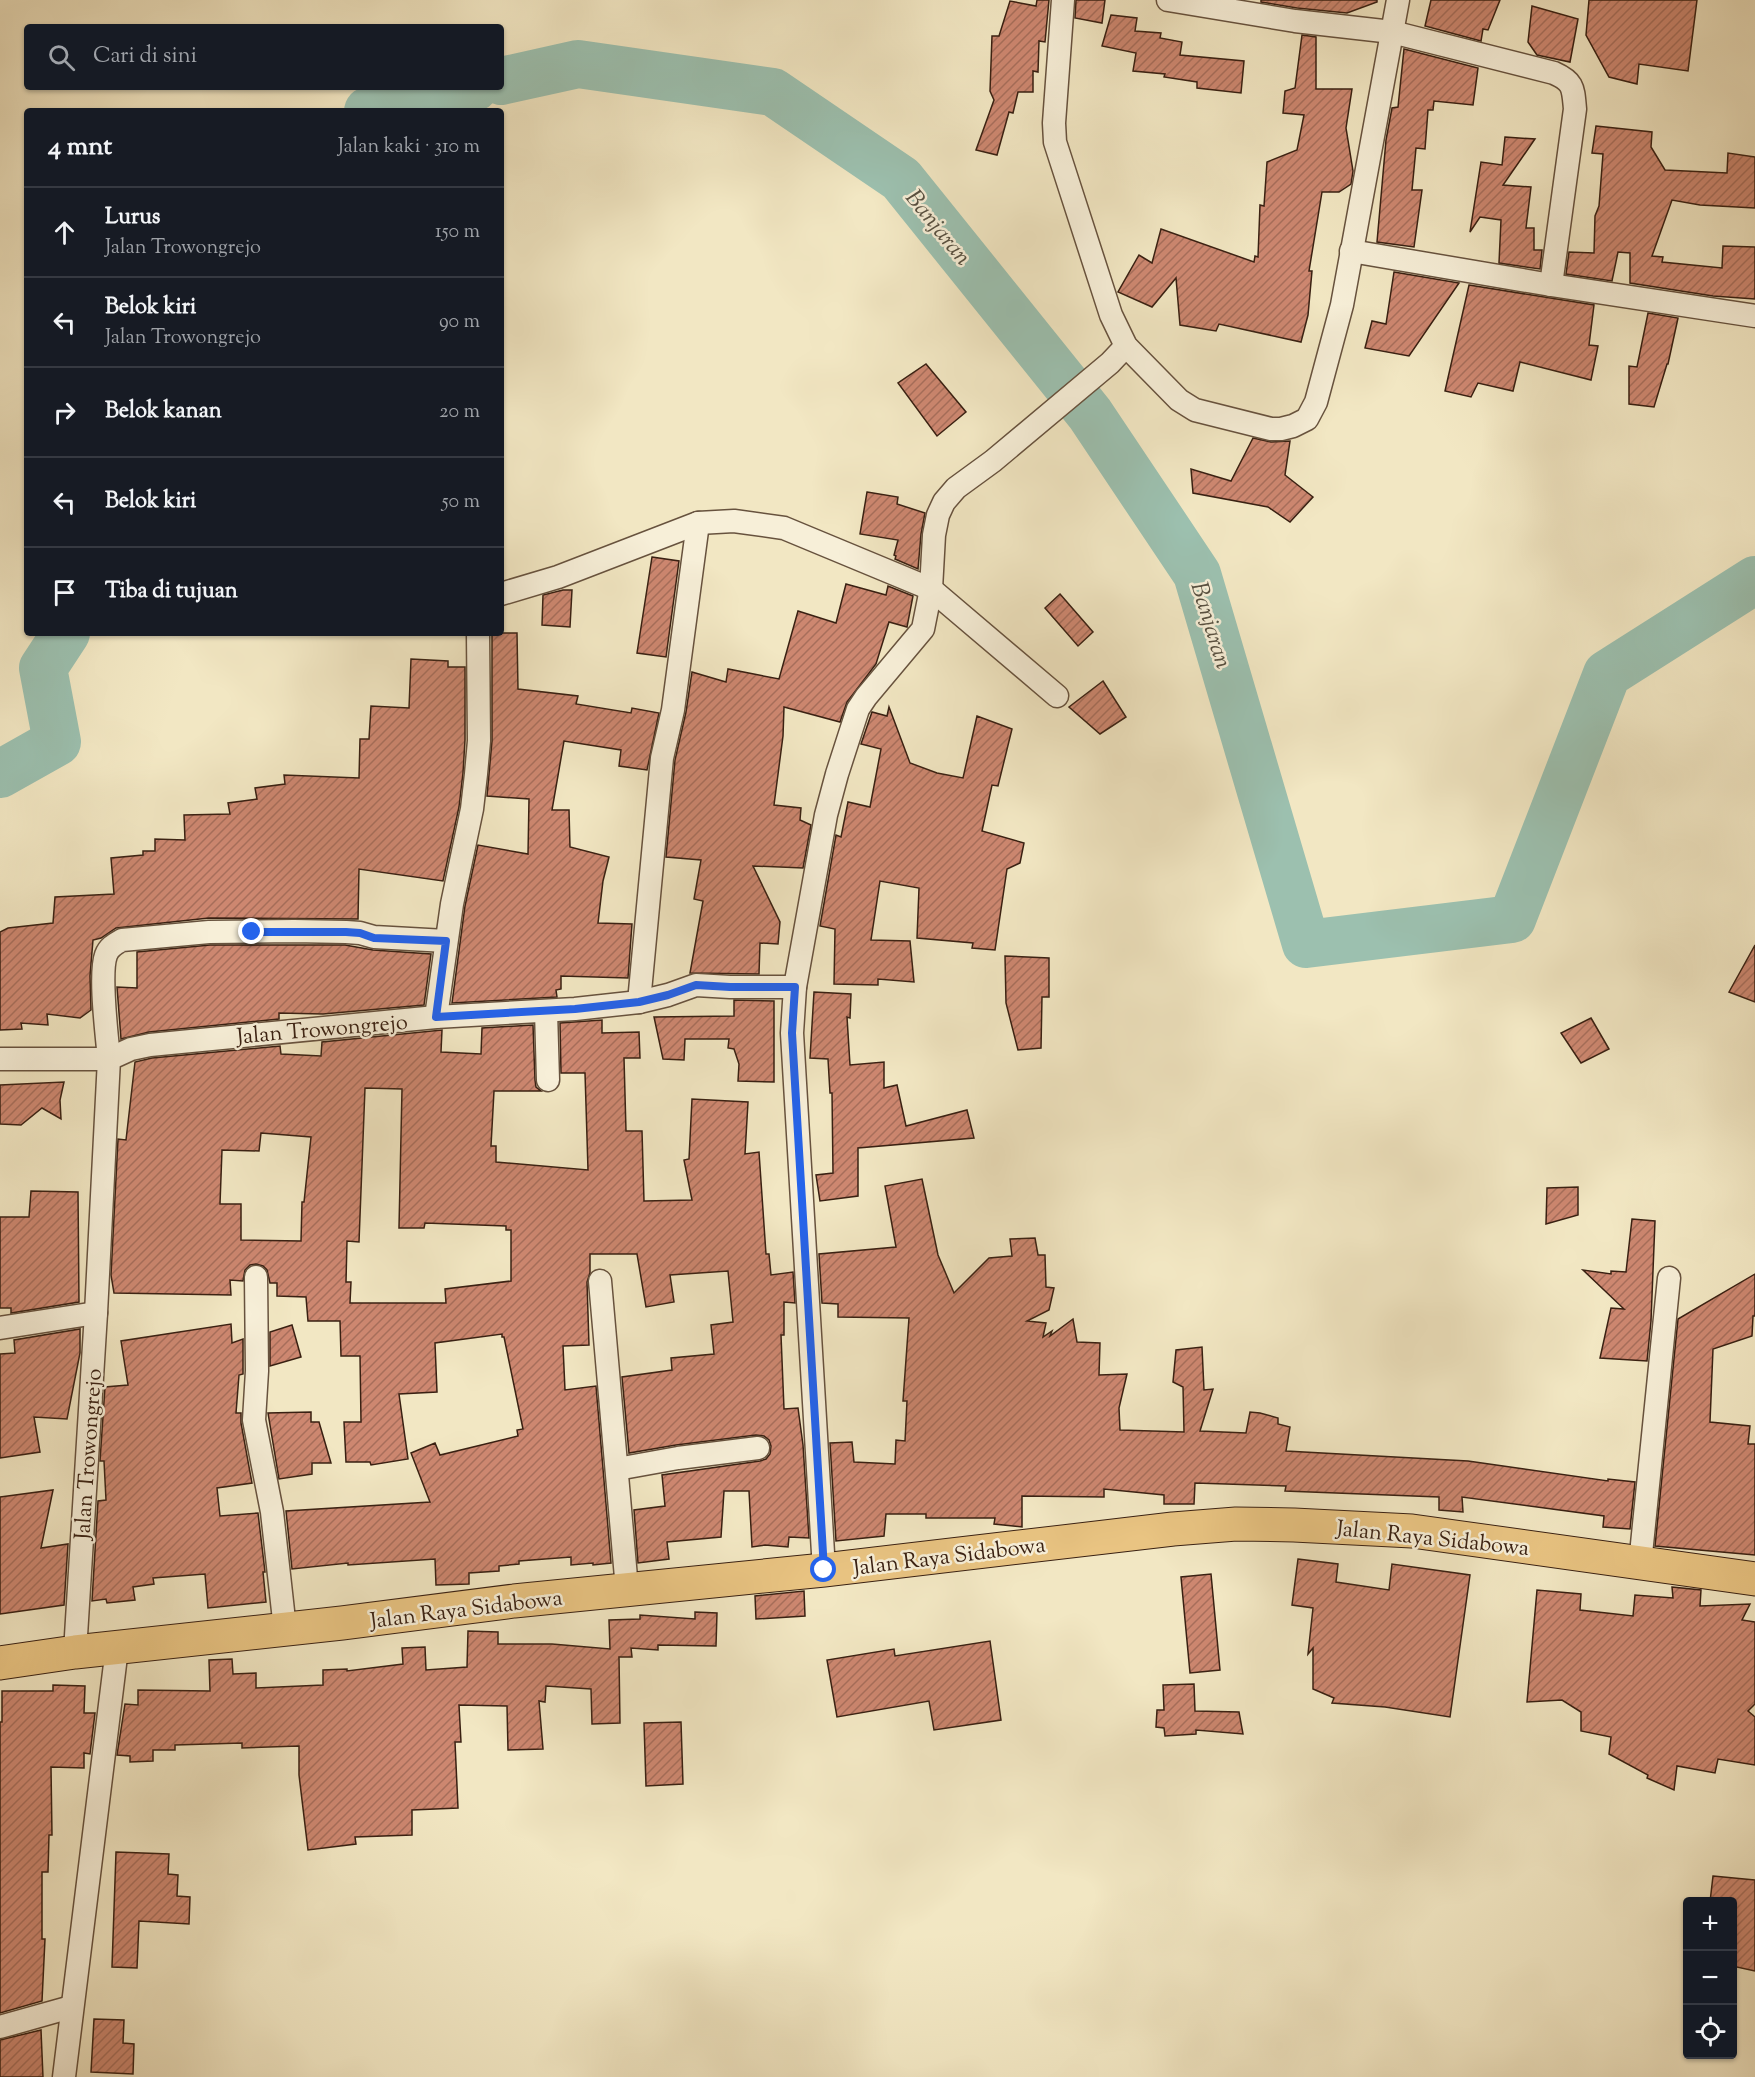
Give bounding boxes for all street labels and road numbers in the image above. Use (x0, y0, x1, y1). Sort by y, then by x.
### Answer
street label: Jalan Trowongrejo (234, 1008, 409, 1054)
street label: Jalan Trowongrejo (68, 1368, 112, 1542)
street label: Jalan Raya Sidabowa (1334, 1514, 1531, 1566)
street label: Jalan Raya Sidabowa (850, 1530, 1047, 1586)
street label: Jalan Raya Sidabowa (367, 1583, 564, 1639)

